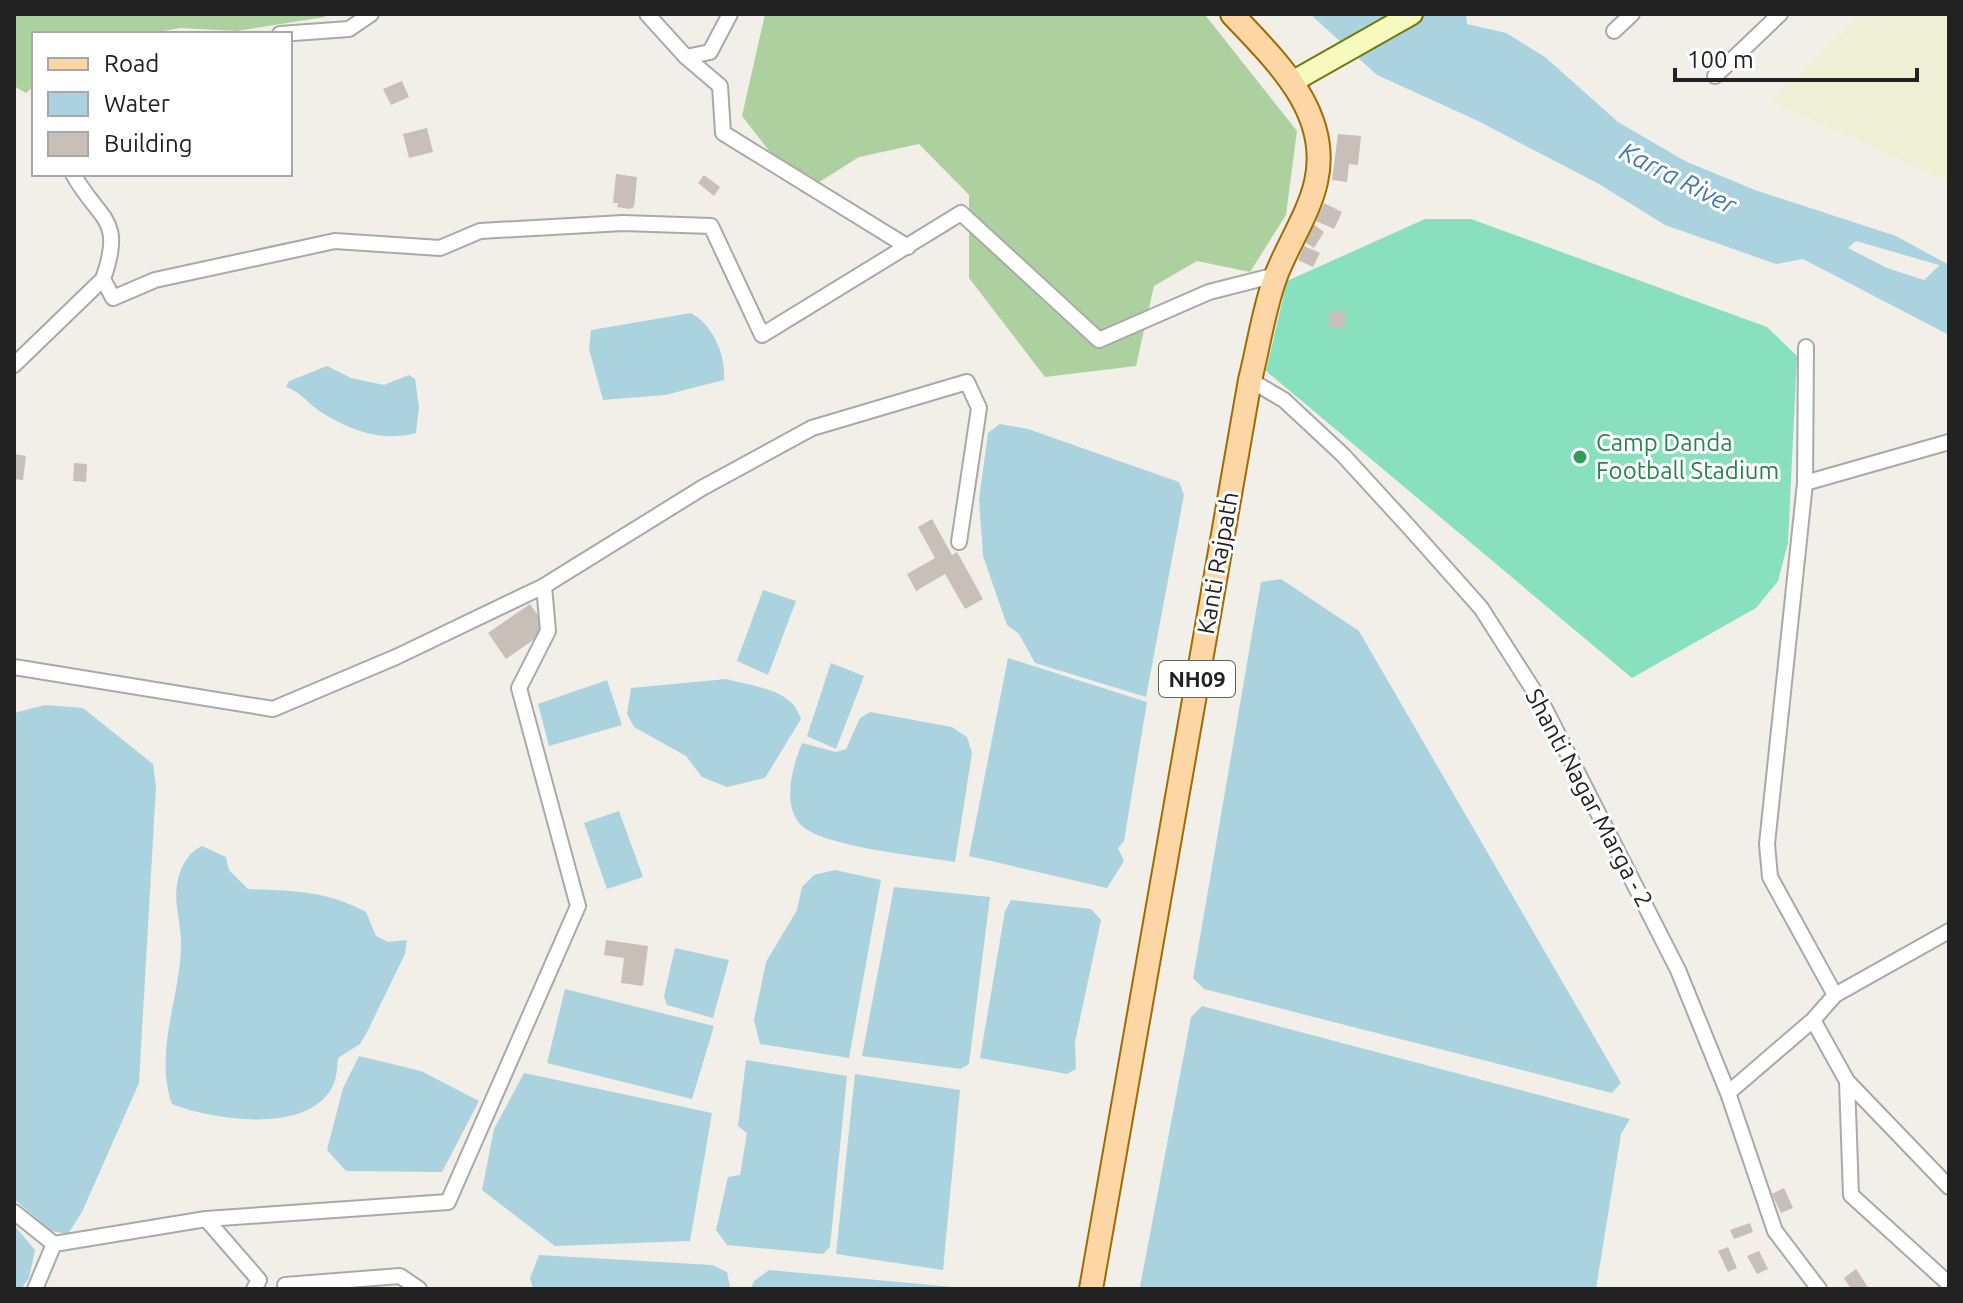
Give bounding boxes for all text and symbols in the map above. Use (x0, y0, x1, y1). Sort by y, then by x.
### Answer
legend (32, 32, 292, 176)
scale bar (1675, 32, 1917, 82)
text: 100 m (1687, 46, 1754, 73)
text: Road (104, 50, 159, 77)
text: Water (104, 90, 170, 117)
text: Building (104, 130, 192, 157)
water label: Karra River (1615, 136, 1742, 220)
place label: Camp Danda Football Stadium (1596, 429, 1779, 484)
marker: Camp Danda Football Stadium (1571, 448, 1589, 466)
street label: Kanti Rajpath (1192, 490, 1243, 636)
road number: NH09 (1159, 661, 1235, 697)
street label: Shanti Nagar Marga - 2 (1520, 684, 1658, 911)

